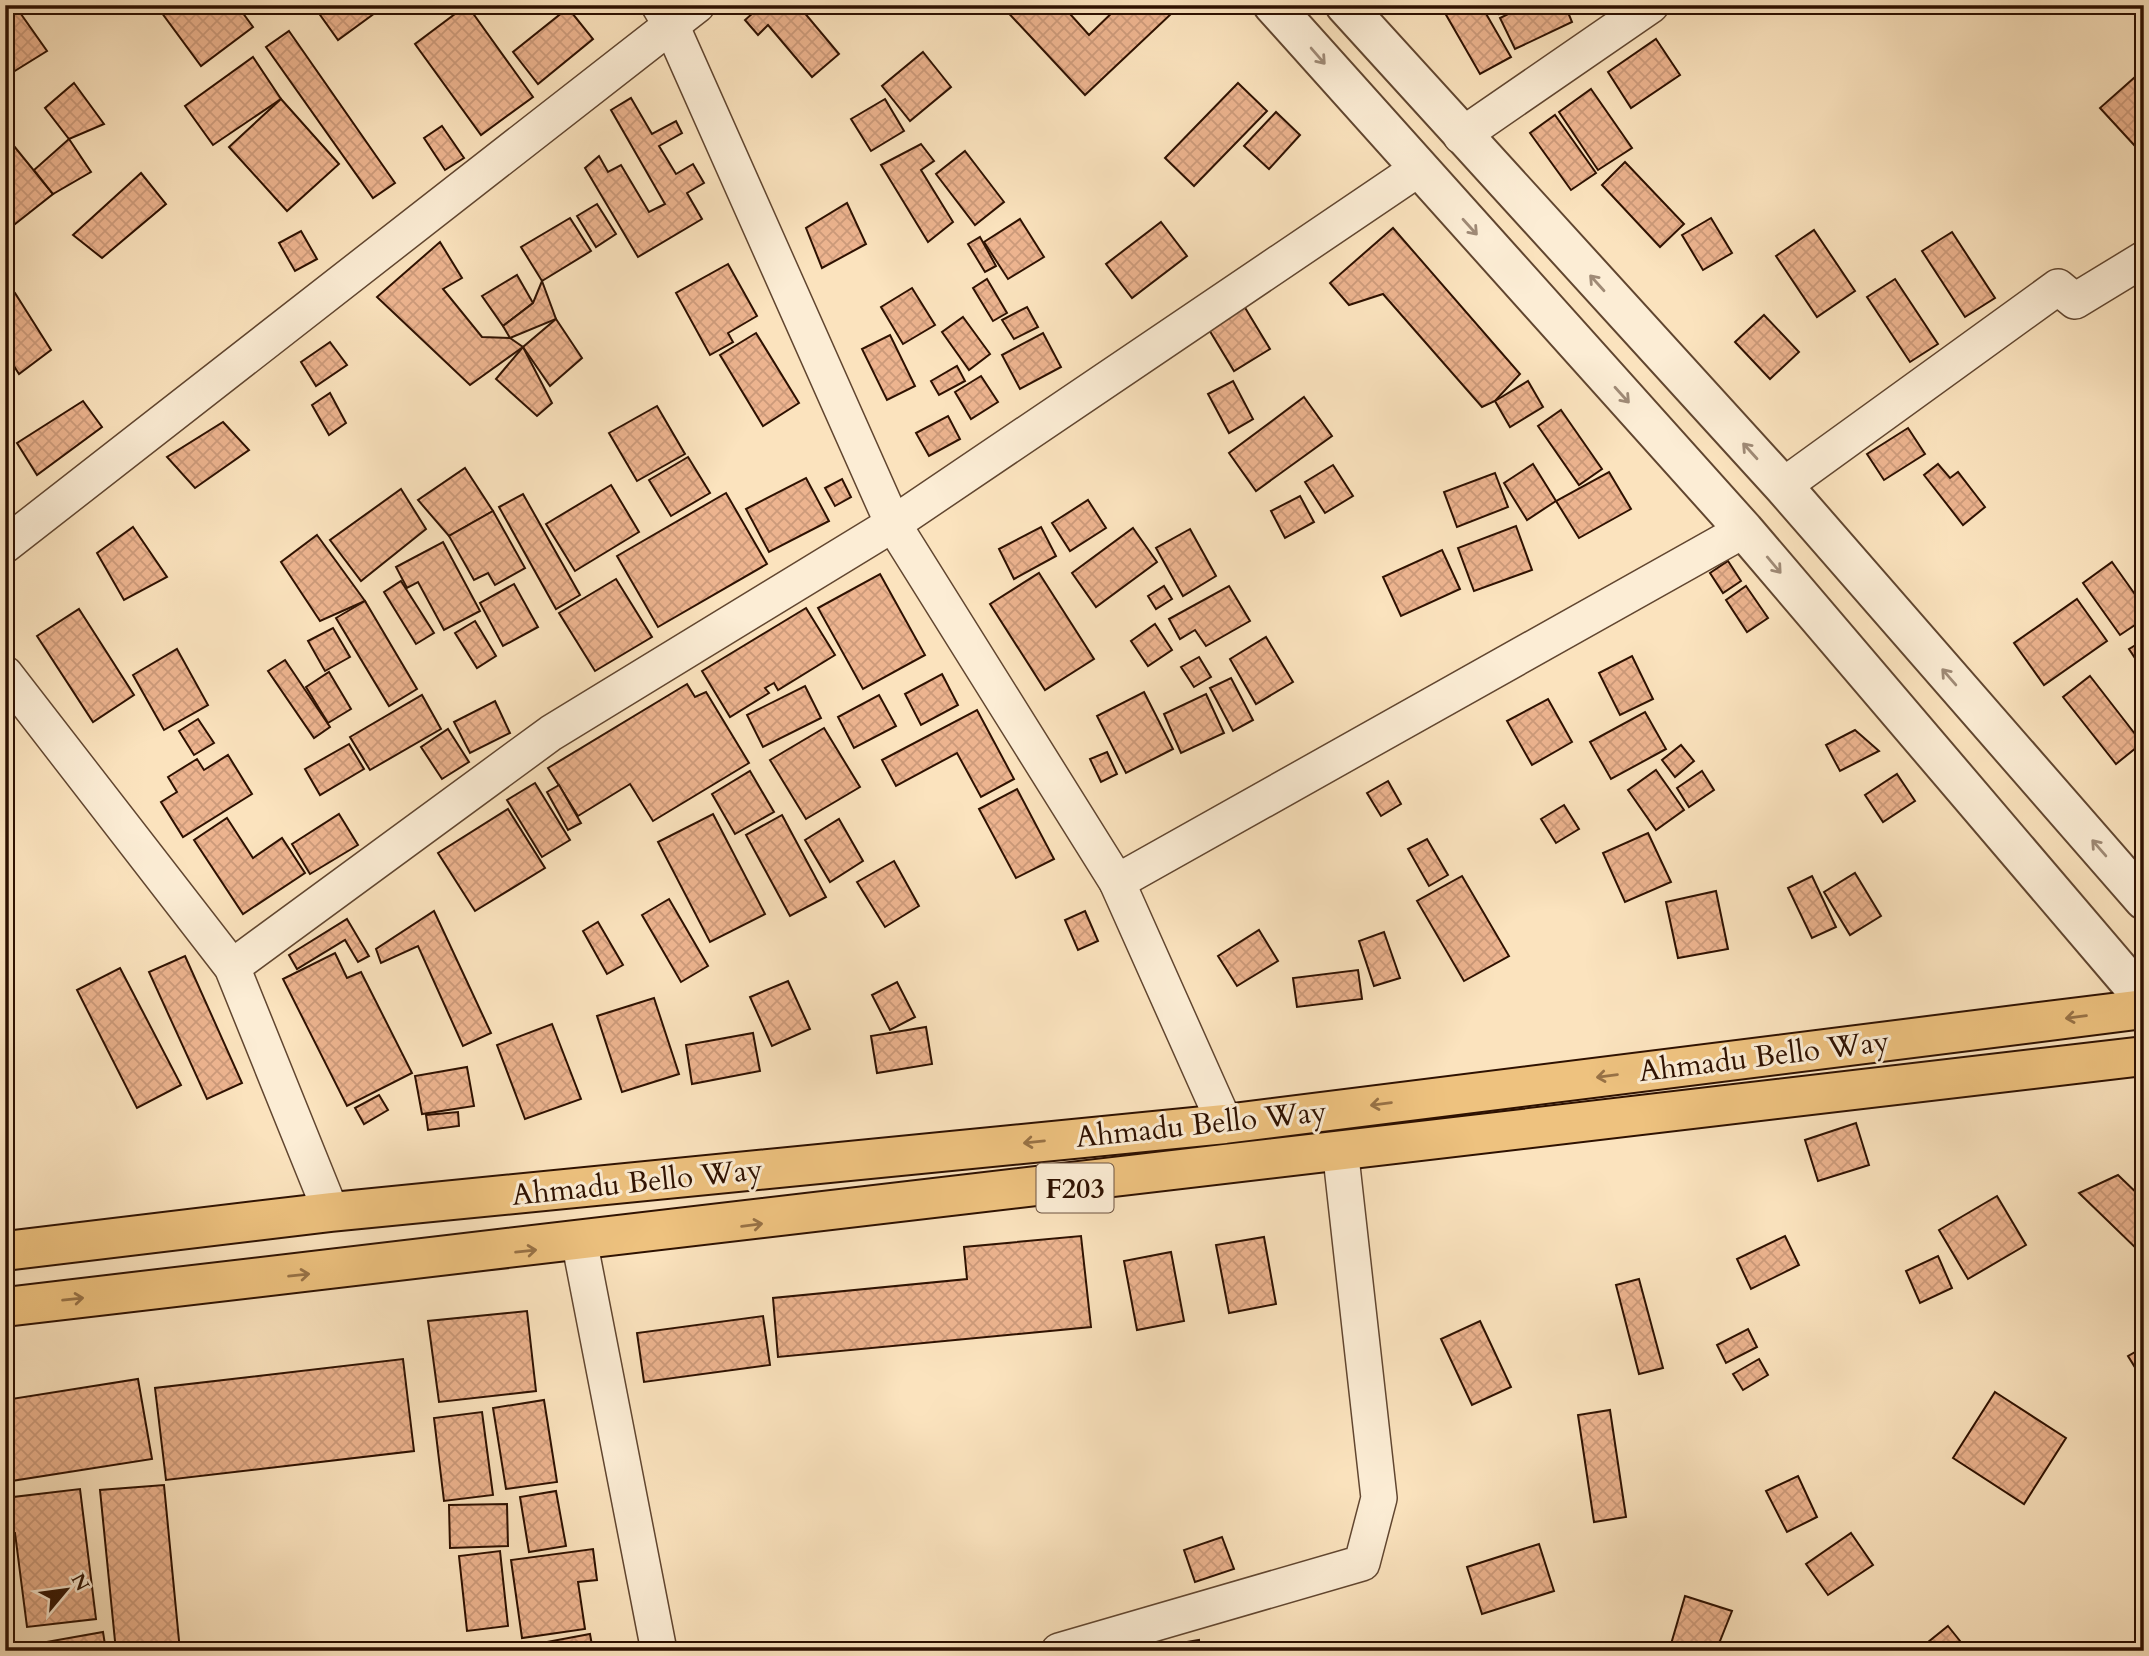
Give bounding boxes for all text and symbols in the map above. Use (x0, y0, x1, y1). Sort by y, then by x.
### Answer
one-way arrow (1310, 47, 1326, 65)
one-way arrow (1461, 217, 1477, 235)
one-way arrow (1588, 275, 1605, 292)
one-way arrow (1614, 386, 1630, 404)
one-way arrow (1742, 443, 1759, 460)
one-way arrow (1766, 556, 1782, 574)
one-way arrow (1941, 668, 1957, 686)
one-way arrow (2091, 840, 2107, 858)
one-way arrow (2065, 1011, 2088, 1024)
street label: Ahmadu Bello Way (1636, 1021, 1892, 1092)
one-way arrow (1596, 1069, 1619, 1082)
street label: Ahmadu Bello Way (1074, 1091, 1329, 1158)
one-way arrow (1371, 1097, 1393, 1110)
one-way arrow (1023, 1136, 1045, 1149)
street label: Ahmadu Bello Way (510, 1149, 765, 1216)
road number: F203 (1036, 1164, 1114, 1212)
one-way arrow (740, 1219, 762, 1232)
one-way arrow (514, 1244, 536, 1257)
one-way arrow (287, 1268, 310, 1281)
one-way arrow (61, 1293, 84, 1306)
north arrow (32, 1554, 102, 1624)
text: N (65, 1569, 96, 1596)

